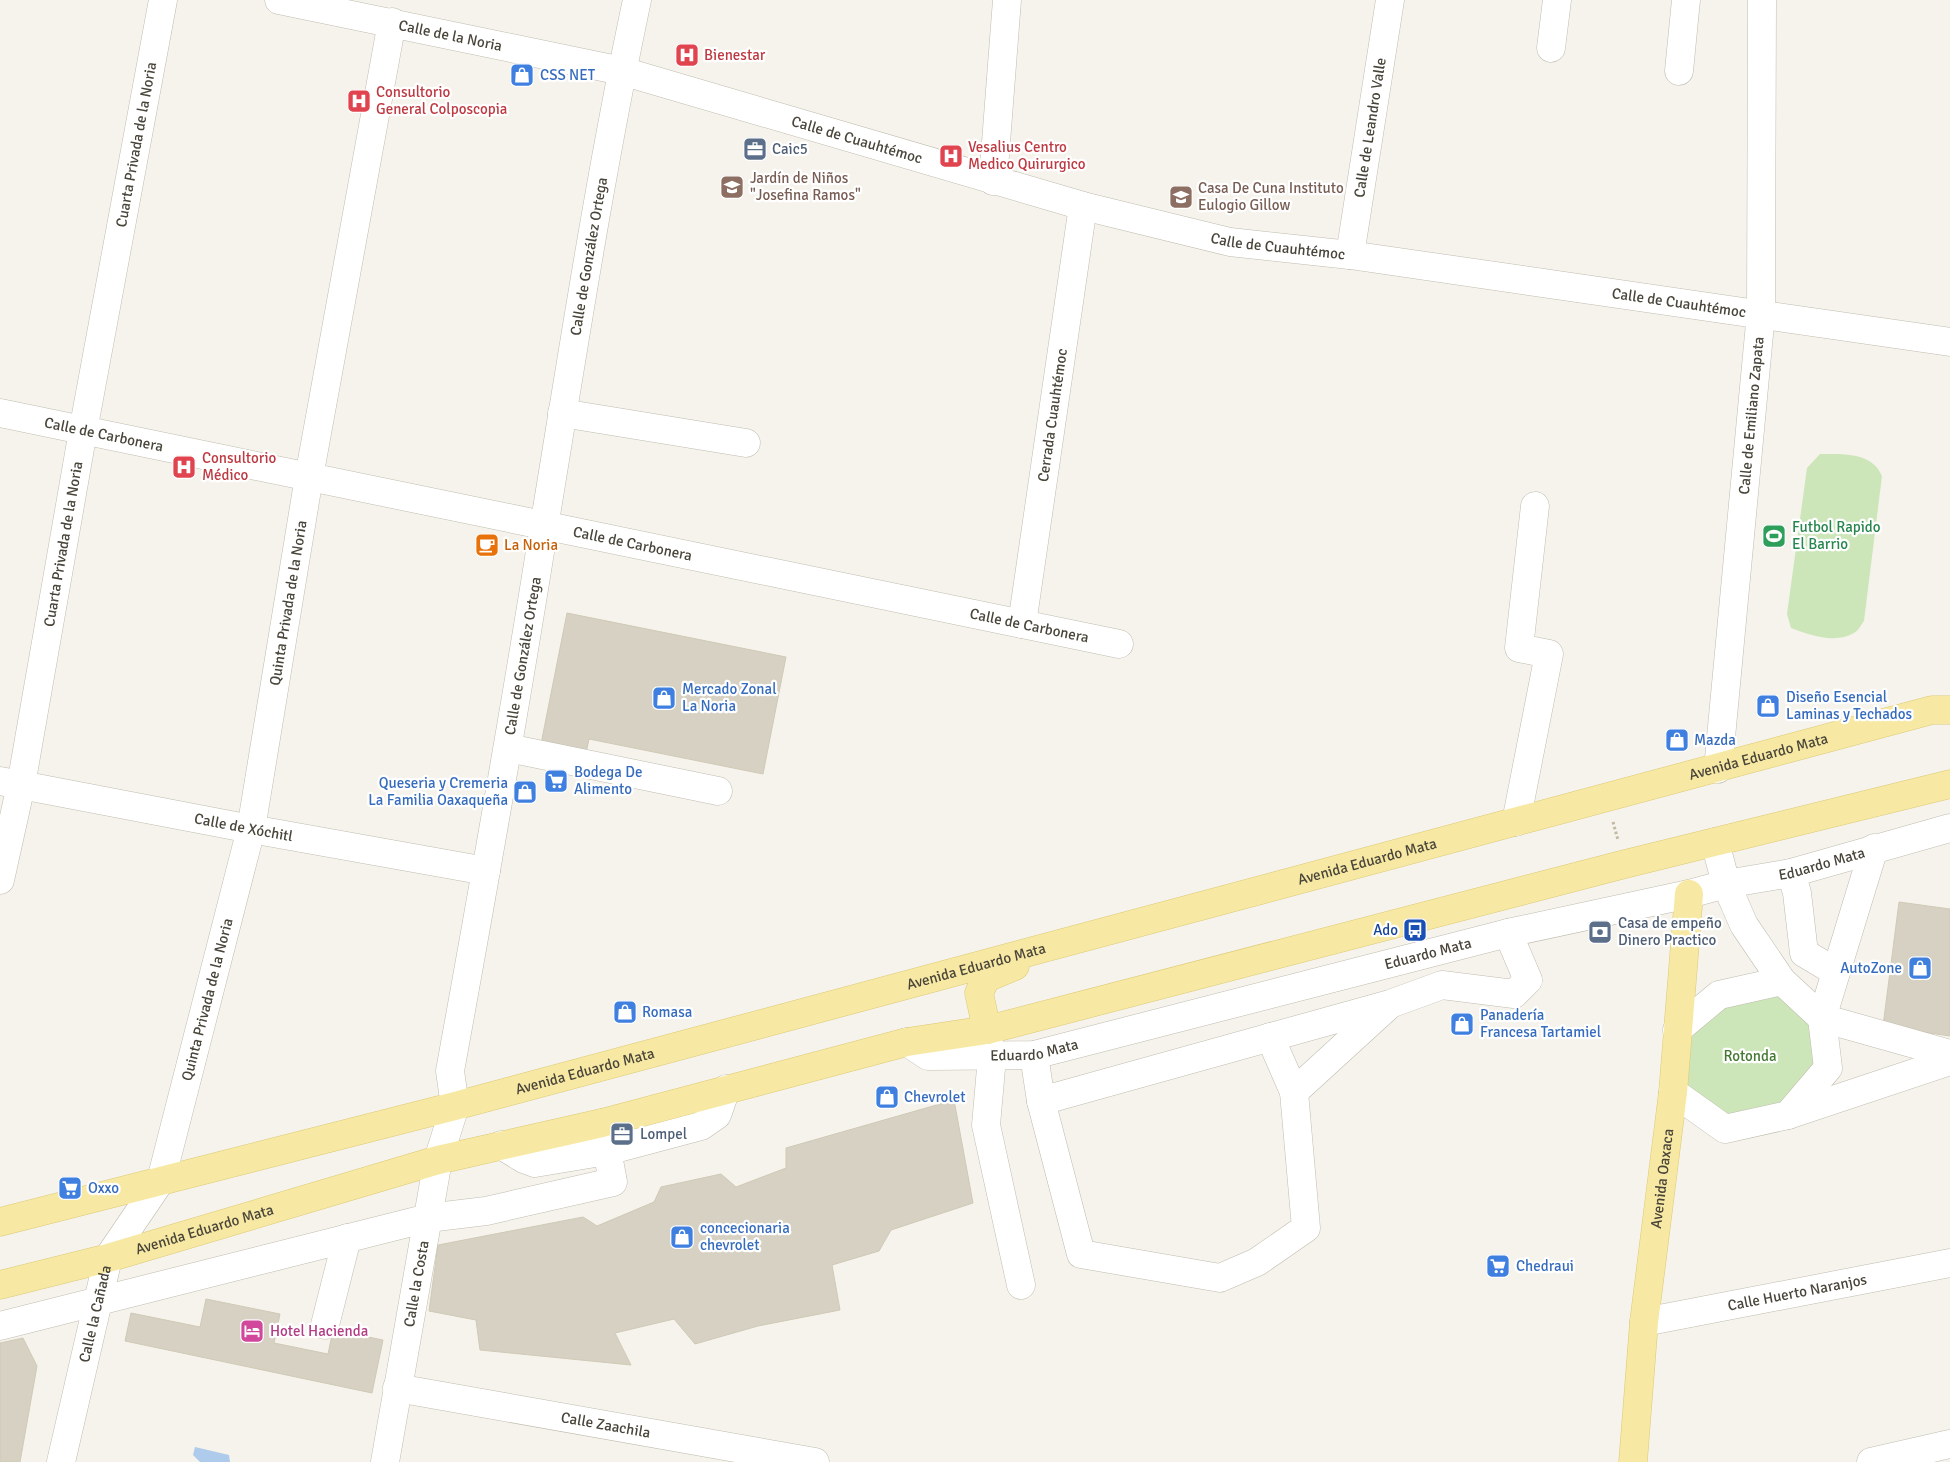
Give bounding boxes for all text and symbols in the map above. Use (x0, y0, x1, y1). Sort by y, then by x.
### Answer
street label: Calle de la Noria (397, 16, 504, 55)
hospital icon: Bienestar (674, 42, 700, 68)
place label: Bienestar (704, 46, 766, 64)
street label: Calle de Leandro Valle (1350, 56, 1390, 199)
street label: Cuarta Privada de la Noria (112, 61, 160, 229)
shop icon: CSS NET (509, 62, 535, 88)
place label: CSS NET (540, 66, 596, 84)
place label: Consultorio General Colposcopia (376, 83, 507, 118)
hospital icon: Consultorio General Colposcopia (346, 88, 372, 114)
street label: Calle de Cuauhtémoc (789, 112, 924, 167)
office icon: Caic5 (742, 136, 768, 162)
place label: Vesalius Centro Medico Quirurgico (968, 138, 1086, 173)
place label: Caic5 (772, 140, 808, 158)
hospital icon: Vesalius Centro Medico Quirurgico (938, 143, 964, 169)
place label: Jardín de Niños "Josefina Ramos" (750, 169, 861, 204)
school or university icon: Jardín de Niños "Josefina Ramos" (719, 174, 745, 200)
street label: Calle de González Ortega (566, 176, 611, 337)
place label: Casa De Cuna Instituto Eulogio Gillow (1198, 179, 1344, 214)
school or university icon: Casa De Cuna Instituto Eulogio Gillow (1168, 184, 1194, 210)
street label: Calle de Cuauhtémoc (1209, 229, 1346, 263)
street label: Calle de Cuauhtémoc (1611, 284, 1747, 321)
street label: Calle de Emiliano Zapata (1735, 336, 1768, 495)
street label: Cerrada Cuauhtémoc (1034, 347, 1071, 483)
street label: Calle de Carbonera (43, 413, 165, 456)
place label: Consultorio Médico (202, 449, 277, 484)
hospital icon: Consultorio Médico (171, 454, 197, 480)
street label: Cuarta Privada de la Noria (40, 460, 87, 628)
place label: Futbol Rapido El Barrio (1792, 518, 1881, 553)
street label: Quinta Privada de la Noria (266, 519, 311, 687)
street label: Calle de Carbonera (571, 523, 694, 565)
sports icon: Futbol Rapido El Barrio (1761, 523, 1787, 549)
cafe icon: La Noria (474, 532, 500, 558)
place label: La Noria (504, 536, 558, 554)
street label: Calle de González Ortega (501, 575, 545, 737)
street label: Calle de Carbonera (968, 604, 1091, 647)
place label: Mercado Zonal La Noria (682, 680, 777, 715)
shop icon: Mercado Zonal La Noria (651, 685, 677, 711)
place label: Diseño Esencial Laminas y Techados (1786, 688, 1912, 723)
shop icon: Diseño Esencial Laminas y Techados (1755, 693, 1781, 719)
shop icon: Mazda (1664, 727, 1690, 753)
street label: Avenida Eduardo Mata (1687, 729, 1830, 784)
place label: Mazda (1694, 731, 1736, 749)
place label: Bodega De Alimento (574, 763, 642, 798)
supermarket icon: Bodega De Alimento (543, 768, 569, 794)
place label: Queseria y Cremeria La Familia Oaxaqueña (368, 774, 508, 809)
shop icon: Queseria y Cremeria La Familia Oaxaqueña (512, 779, 538, 805)
street label: Calle de Xóchitl (193, 809, 294, 845)
street label: Avenida Eduardo Mata (1296, 834, 1439, 889)
street label: Eduardo Mata (1777, 844, 1867, 884)
place label: Casa de empeño Dinero Practico (1618, 914, 1722, 949)
street label: Quinta Privada de la Noria (178, 916, 237, 1083)
bus stop icon: Ado (1402, 917, 1428, 943)
bank icon: Casa de empeño Dinero Practico (1587, 919, 1613, 945)
place label: Ado (1373, 921, 1398, 939)
street label: Eduardo Mata (1383, 934, 1473, 973)
street label: Avenida Eduardo Mata (905, 939, 1048, 994)
shop icon: AutoZone (1907, 955, 1933, 981)
place label: AutoZone (1840, 959, 1902, 977)
shop icon: Romasa (612, 999, 638, 1025)
place label: Romasa (642, 1003, 692, 1021)
place label: Panadería Francesa Tartamiel (1480, 1006, 1601, 1041)
shop icon: Panadería Francesa Tartamiel (1449, 1011, 1475, 1037)
street label: Eduardo Mata (990, 1035, 1080, 1064)
street label: Avenida Eduardo Mata (513, 1044, 656, 1098)
park label: Rotonda (1723, 1047, 1777, 1065)
shop icon: Chevrolet (874, 1084, 900, 1110)
place label: Chevrolet (904, 1088, 965, 1106)
office icon: Lompel (609, 1121, 635, 1147)
place label: Lompel (640, 1125, 687, 1143)
street label: Avenida Oaxaca (1647, 1128, 1677, 1230)
supermarket icon: Oxxo (57, 1175, 83, 1201)
place label: Oxxo (88, 1179, 119, 1197)
street label: Avenida Eduardo Mata (133, 1200, 276, 1258)
place label: concecionaria chevrolet (700, 1219, 790, 1254)
shop icon: concecionaria chevrolet (669, 1224, 695, 1250)
street label: Calle la Costa (400, 1239, 433, 1328)
supermarket icon: Chedraui (1485, 1253, 1511, 1279)
place label: Chedraui (1516, 1257, 1574, 1275)
street label: Calle la Cañada (75, 1264, 115, 1364)
street label: Calle Huerto Naranjos (1726, 1270, 1869, 1315)
hotel icon: Hotel Hacienda (239, 1318, 265, 1344)
place label: Hotel Hacienda (270, 1322, 368, 1340)
street label: Calle Zaachila (560, 1408, 652, 1442)

